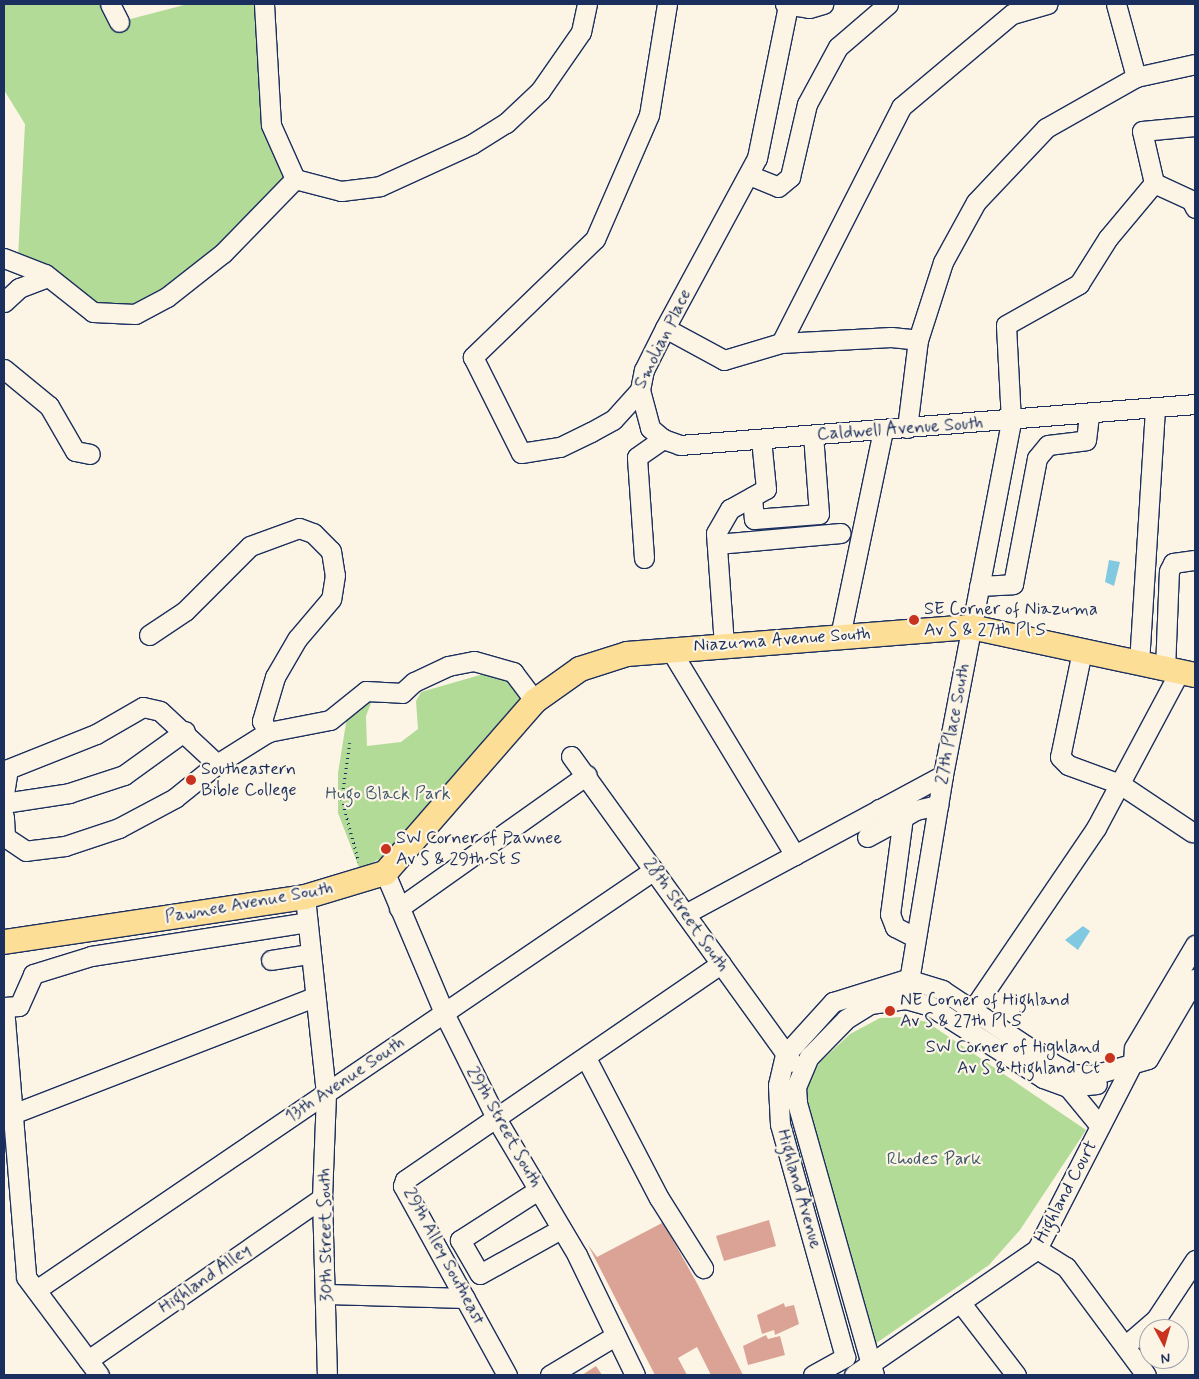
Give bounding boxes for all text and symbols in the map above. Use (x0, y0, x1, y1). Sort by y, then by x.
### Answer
street label: Smolian Place (630, 286, 696, 392)
street label: Caldwell Avenue South (815, 412, 985, 446)
place label: SE Corner of Niazuma Av S & 27th Pl S (924, 599, 1105, 642)
marker: SE Corner of Niazuma Av S & 27th Pl S (908, 614, 920, 626)
street label: Niazuma Avenue South (692, 623, 872, 657)
street label: 27th Place South (931, 662, 975, 786)
place label: Southeastern Bible College (201, 759, 298, 802)
marker: Southeastern Bible College (185, 774, 197, 786)
park label: Hugo Black Park (327, 783, 449, 805)
place label: SW Corner of Pawnee Av S & 29th St S (396, 828, 570, 871)
marker: SW Corner of Pawnee Av S & 29th St S (380, 843, 392, 855)
street label: 28th Street South (639, 854, 733, 976)
street label: Pawnee Avenue South (165, 878, 333, 928)
place label: NE Corner of Highland Av S & 27th Pl S (900, 990, 1075, 1032)
marker: NE Corner of Highland Av S & 27th Pl S (884, 1005, 896, 1017)
street label: 13th Avenue South (283, 1033, 407, 1127)
place label: SW Corner of Highland Av S & Highland Ct (923, 1037, 1100, 1080)
marker: SW Corner of Highland Av S & Highland Ct (1104, 1052, 1116, 1064)
street label: 29th Street South (462, 1063, 546, 1191)
street label: Highland Avenue (771, 1125, 827, 1253)
street label: Highland Court (1030, 1137, 1102, 1247)
park label: Rhodes Park (888, 1148, 980, 1170)
street label: 30th Street South (314, 1168, 338, 1302)
street label: 29th Alley Southeast (399, 1184, 489, 1328)
street label: Highland Alley (155, 1239, 255, 1319)
north arrow (1139, 1319, 1189, 1369)
text: N (1160, 1348, 1171, 1367)

